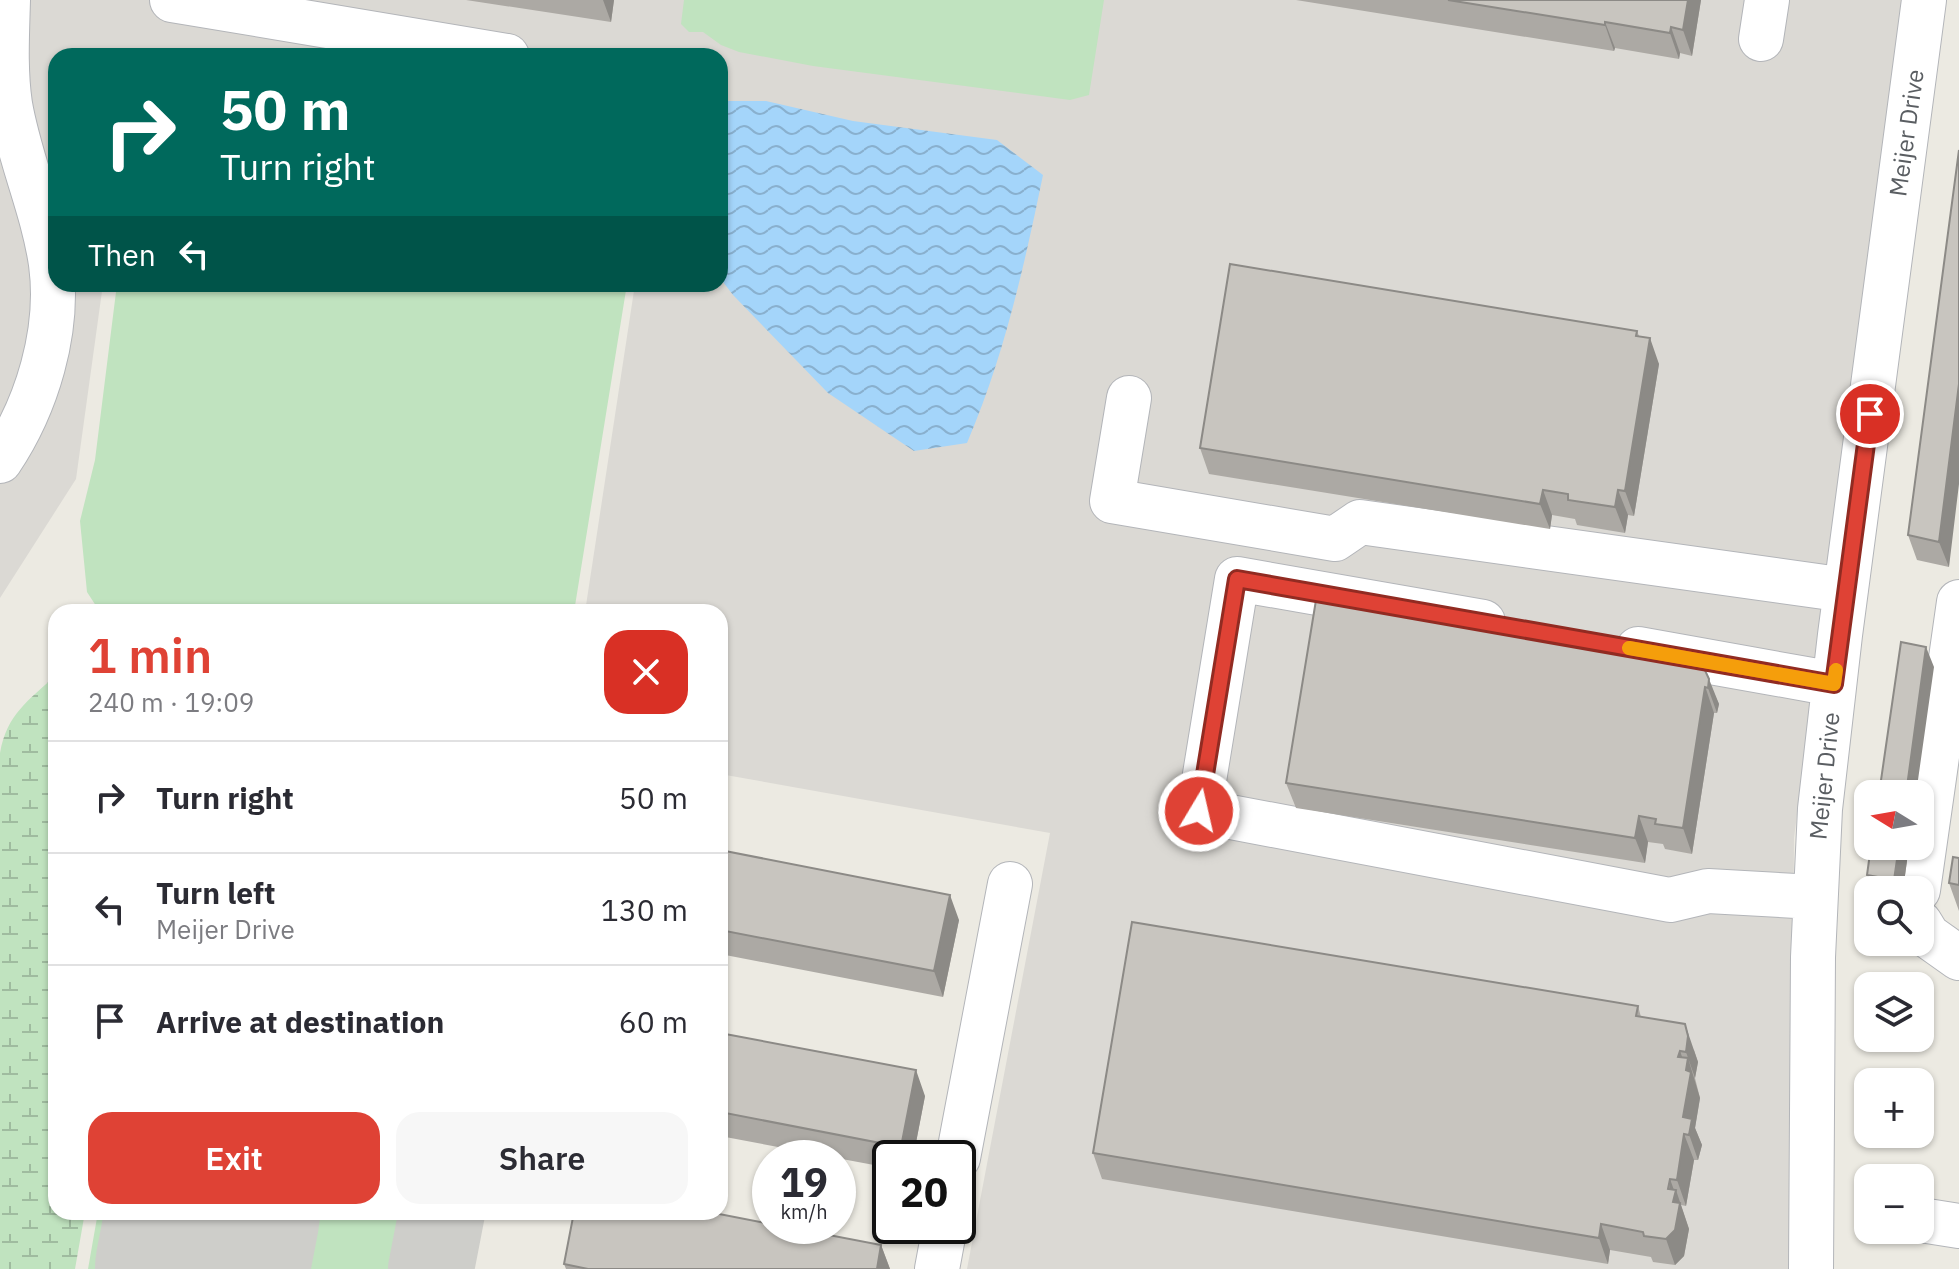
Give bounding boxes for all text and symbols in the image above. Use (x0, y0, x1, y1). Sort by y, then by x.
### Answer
street label: Meijer Drive (1881, 67, 1931, 198)
text: 50 m (220, 73, 350, 145)
icon: right (88, 80, 192, 184)
text: Turn right (220, 143, 376, 190)
icon: left (172, 232, 216, 276)
text: Then (88, 235, 156, 274)
pin (1836, 380, 1904, 448)
icon: arrive (1848, 392, 1892, 436)
text: 1 min (88, 624, 212, 686)
button: close (604, 630, 688, 714)
text: 240 m · 19:09 (88, 685, 254, 719)
street label: Meijer Drive (1801, 711, 1847, 841)
position arrow (1157, 769, 1241, 853)
icon: right (88, 775, 132, 819)
text: Turn right (156, 778, 294, 817)
text: 50 m (619, 778, 688, 817)
north arrow (1854, 780, 1934, 860)
map controls (1854, 780, 1934, 1244)
text: Turn left (156, 873, 275, 912)
button: search (1854, 876, 1934, 956)
icon: left (88, 887, 132, 931)
text: 130 m (601, 890, 688, 929)
text: Meijer Drive (156, 912, 295, 946)
button: layers (1854, 972, 1934, 1052)
icon: arrive (88, 999, 132, 1043)
text: Arrive at destination (156, 1002, 444, 1041)
text: 60 m (619, 1002, 688, 1041)
button: + (1854, 1068, 1934, 1148)
button: Exit (88, 1112, 380, 1204)
button: Share (396, 1112, 688, 1204)
speed limit sign: 20 (872, 1140, 976, 1244)
text: 19 (780, 1156, 828, 1208)
button: − (1854, 1164, 1934, 1244)
text: km/h (780, 1198, 828, 1225)

